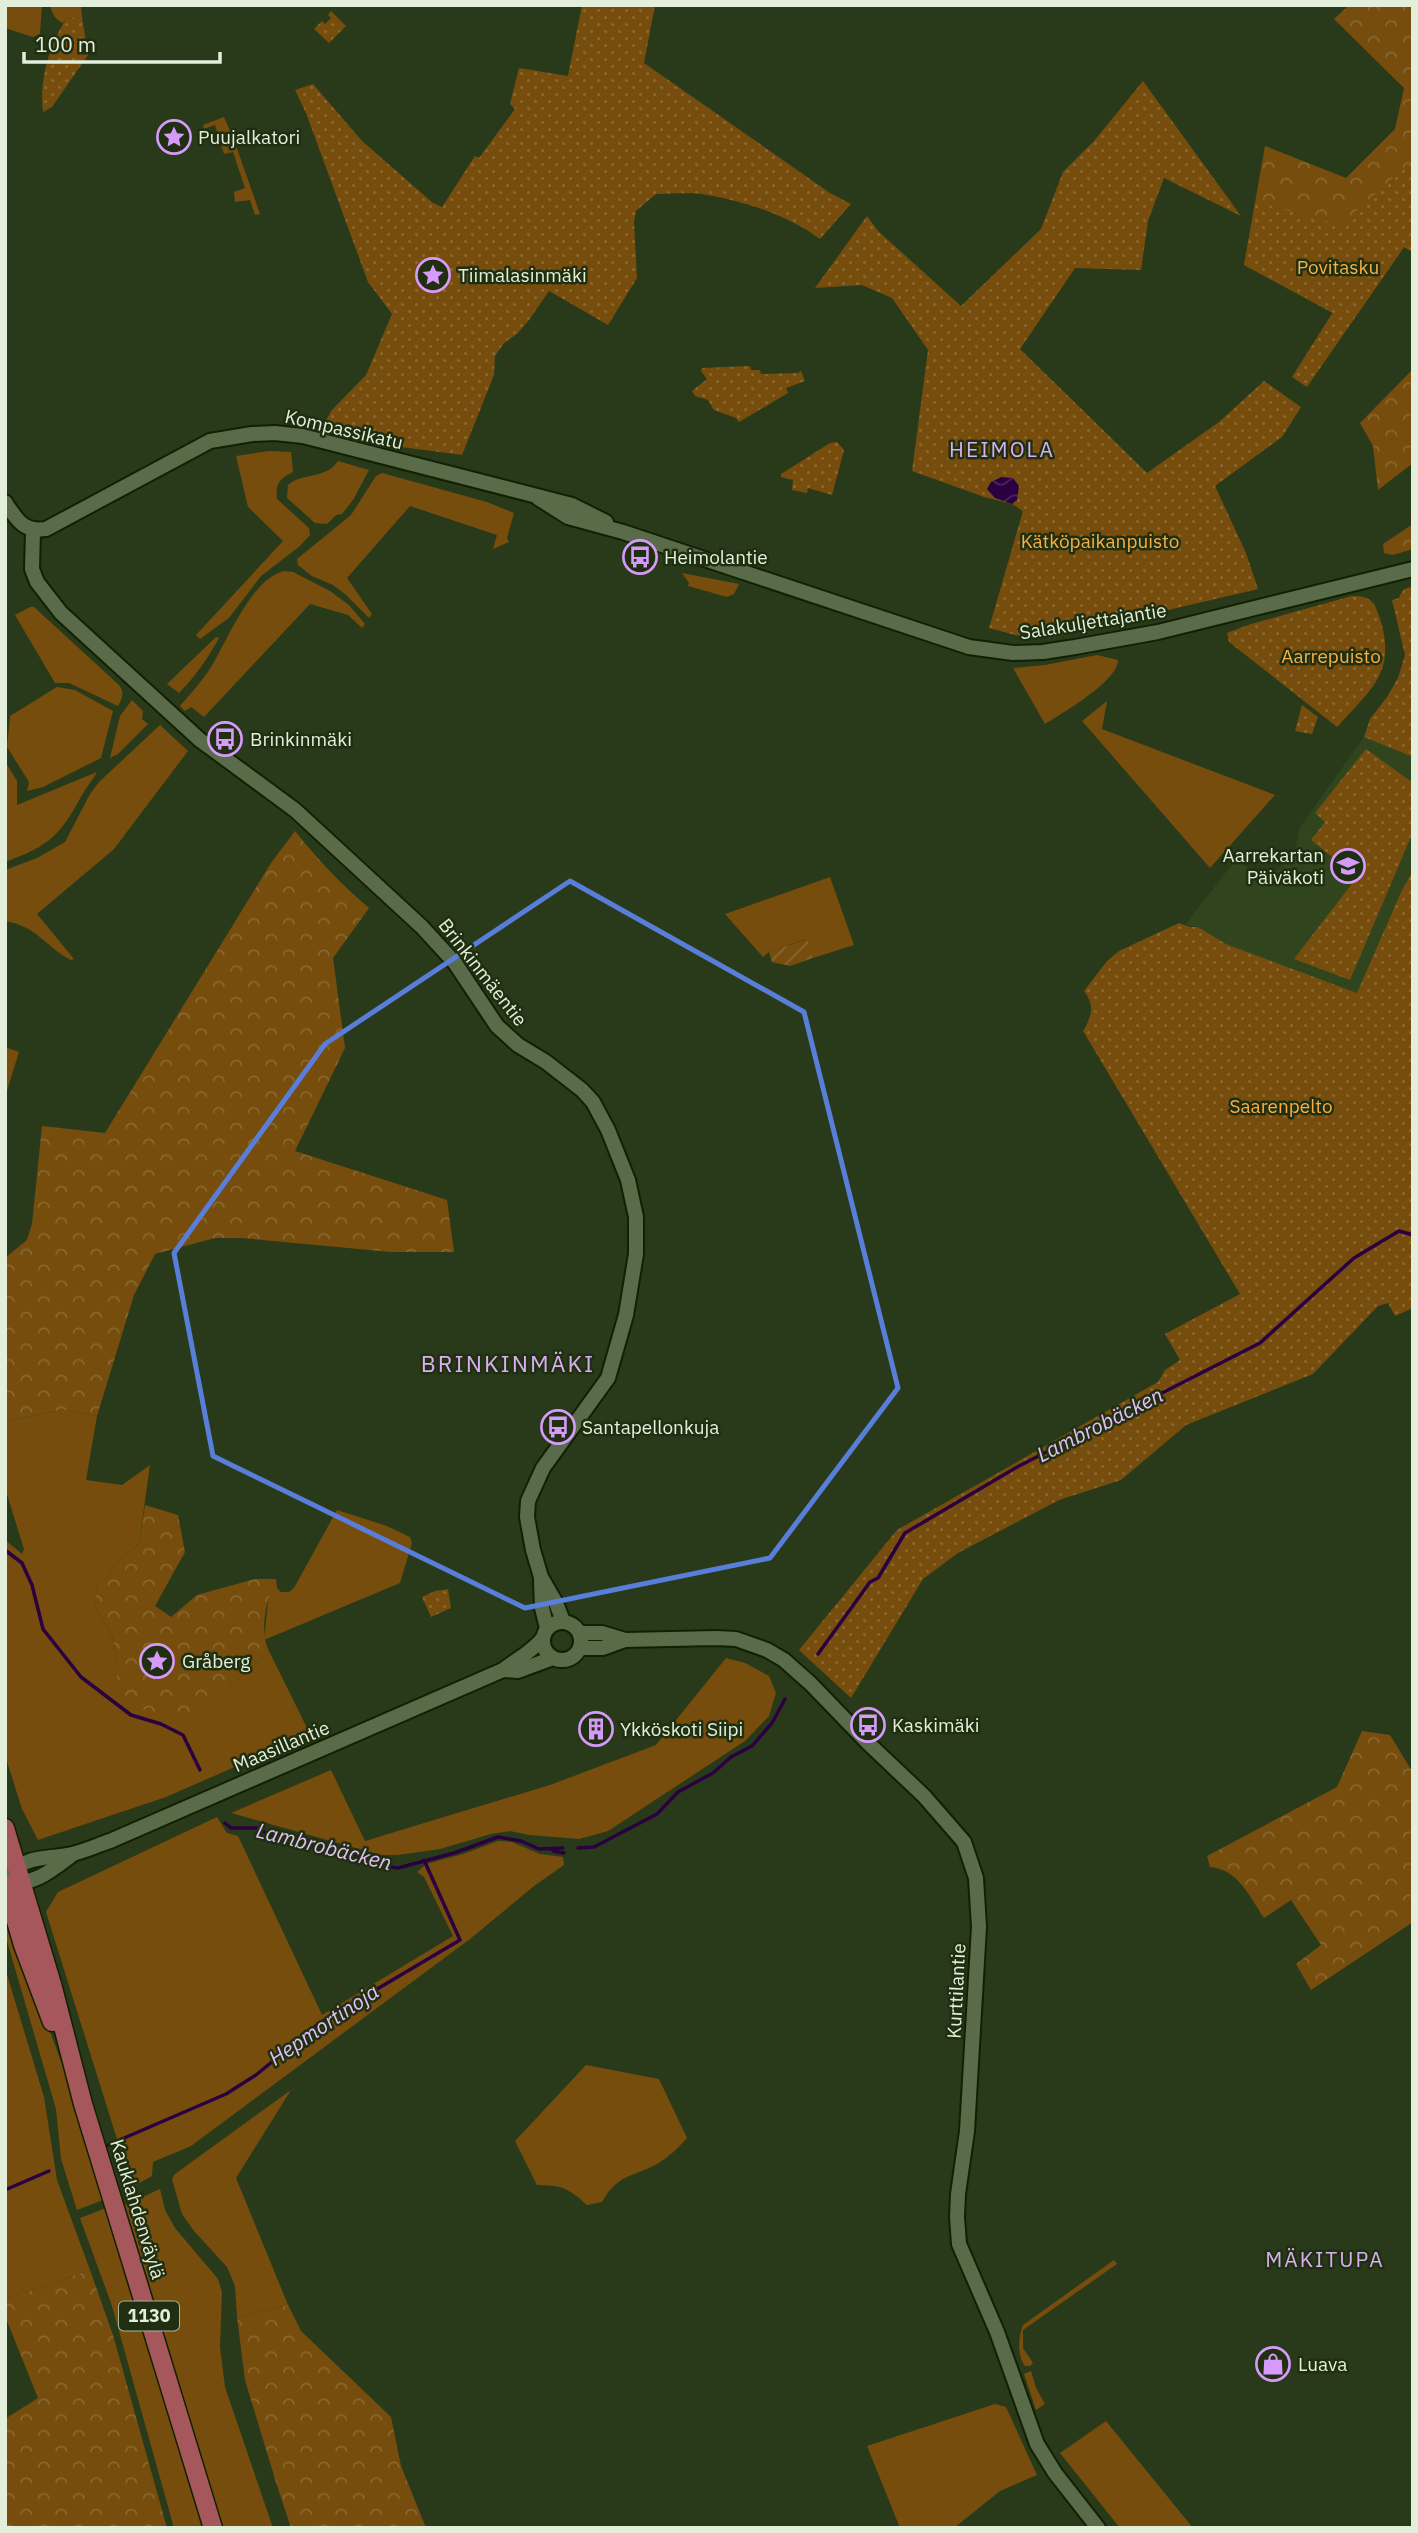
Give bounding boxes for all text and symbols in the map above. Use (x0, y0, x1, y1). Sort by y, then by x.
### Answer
scale bar (24, 21, 220, 65)
text: 100 m (35, 30, 96, 58)
place icon: Puujalkatori (155, 118, 193, 156)
place label: Puujalkatori (198, 125, 300, 149)
park label: Povitasku (1297, 255, 1379, 279)
place icon: Tiimalasinmäki (414, 256, 452, 294)
place label: Tiimalasinmäki (458, 263, 587, 287)
street label: Kompassikatu (283, 404, 405, 454)
district label: HEIMOLA (949, 435, 1055, 463)
park label: Kätköpaikanpuisto (1021, 529, 1179, 553)
bus stop icon: Heimolantie (621, 538, 659, 576)
place label: Heimolantie (664, 545, 768, 569)
street label: Salakuljettajantie (1018, 598, 1168, 644)
park label: Aarrepuisto (1281, 644, 1381, 668)
bus stop icon: Brinkinmäki (206, 720, 244, 758)
place label: Brinkinmäki (250, 727, 352, 751)
place label: Aarrekartan Päiväkoti (1223, 843, 1324, 889)
school or university icon: Aarrekartan Päiväkoti (1329, 847, 1367, 885)
street label: Brinkinmäentie (433, 913, 533, 1031)
park label: Saarenpelto (1229, 1094, 1333, 1118)
district label: BRINKINMÄKI (421, 1348, 595, 1378)
water label: Lambrobäcken (1031, 1380, 1168, 1468)
bus stop icon: Santapellonkuja (539, 1408, 577, 1446)
place label: Santapellonkuja (582, 1415, 719, 1439)
place icon: Gråberg (138, 1642, 176, 1680)
place label: Gråberg (182, 1649, 250, 1673)
bus stop icon: Kaskimäki (849, 1706, 887, 1744)
building icon: Ykköskoti Siipi (577, 1710, 615, 1748)
place label: Kaskimäki (892, 1713, 979, 1737)
street label: Maasillantie (229, 1715, 333, 1777)
place label: Ykköskoti Siipi (620, 1717, 743, 1741)
water label: Lambrobäcken (254, 1816, 395, 1876)
street label: Kurttilantie (942, 1943, 970, 2039)
water label: Hepmortinoja (263, 1977, 384, 2071)
street label: Kauklahdenväylä (105, 2136, 171, 2282)
district label: MÄKITUPA (1265, 2245, 1385, 2273)
road number: 1130 (119, 2302, 179, 2330)
shop icon: Luava (1254, 2345, 1292, 2383)
place label: Luava (1298, 2352, 1347, 2376)

